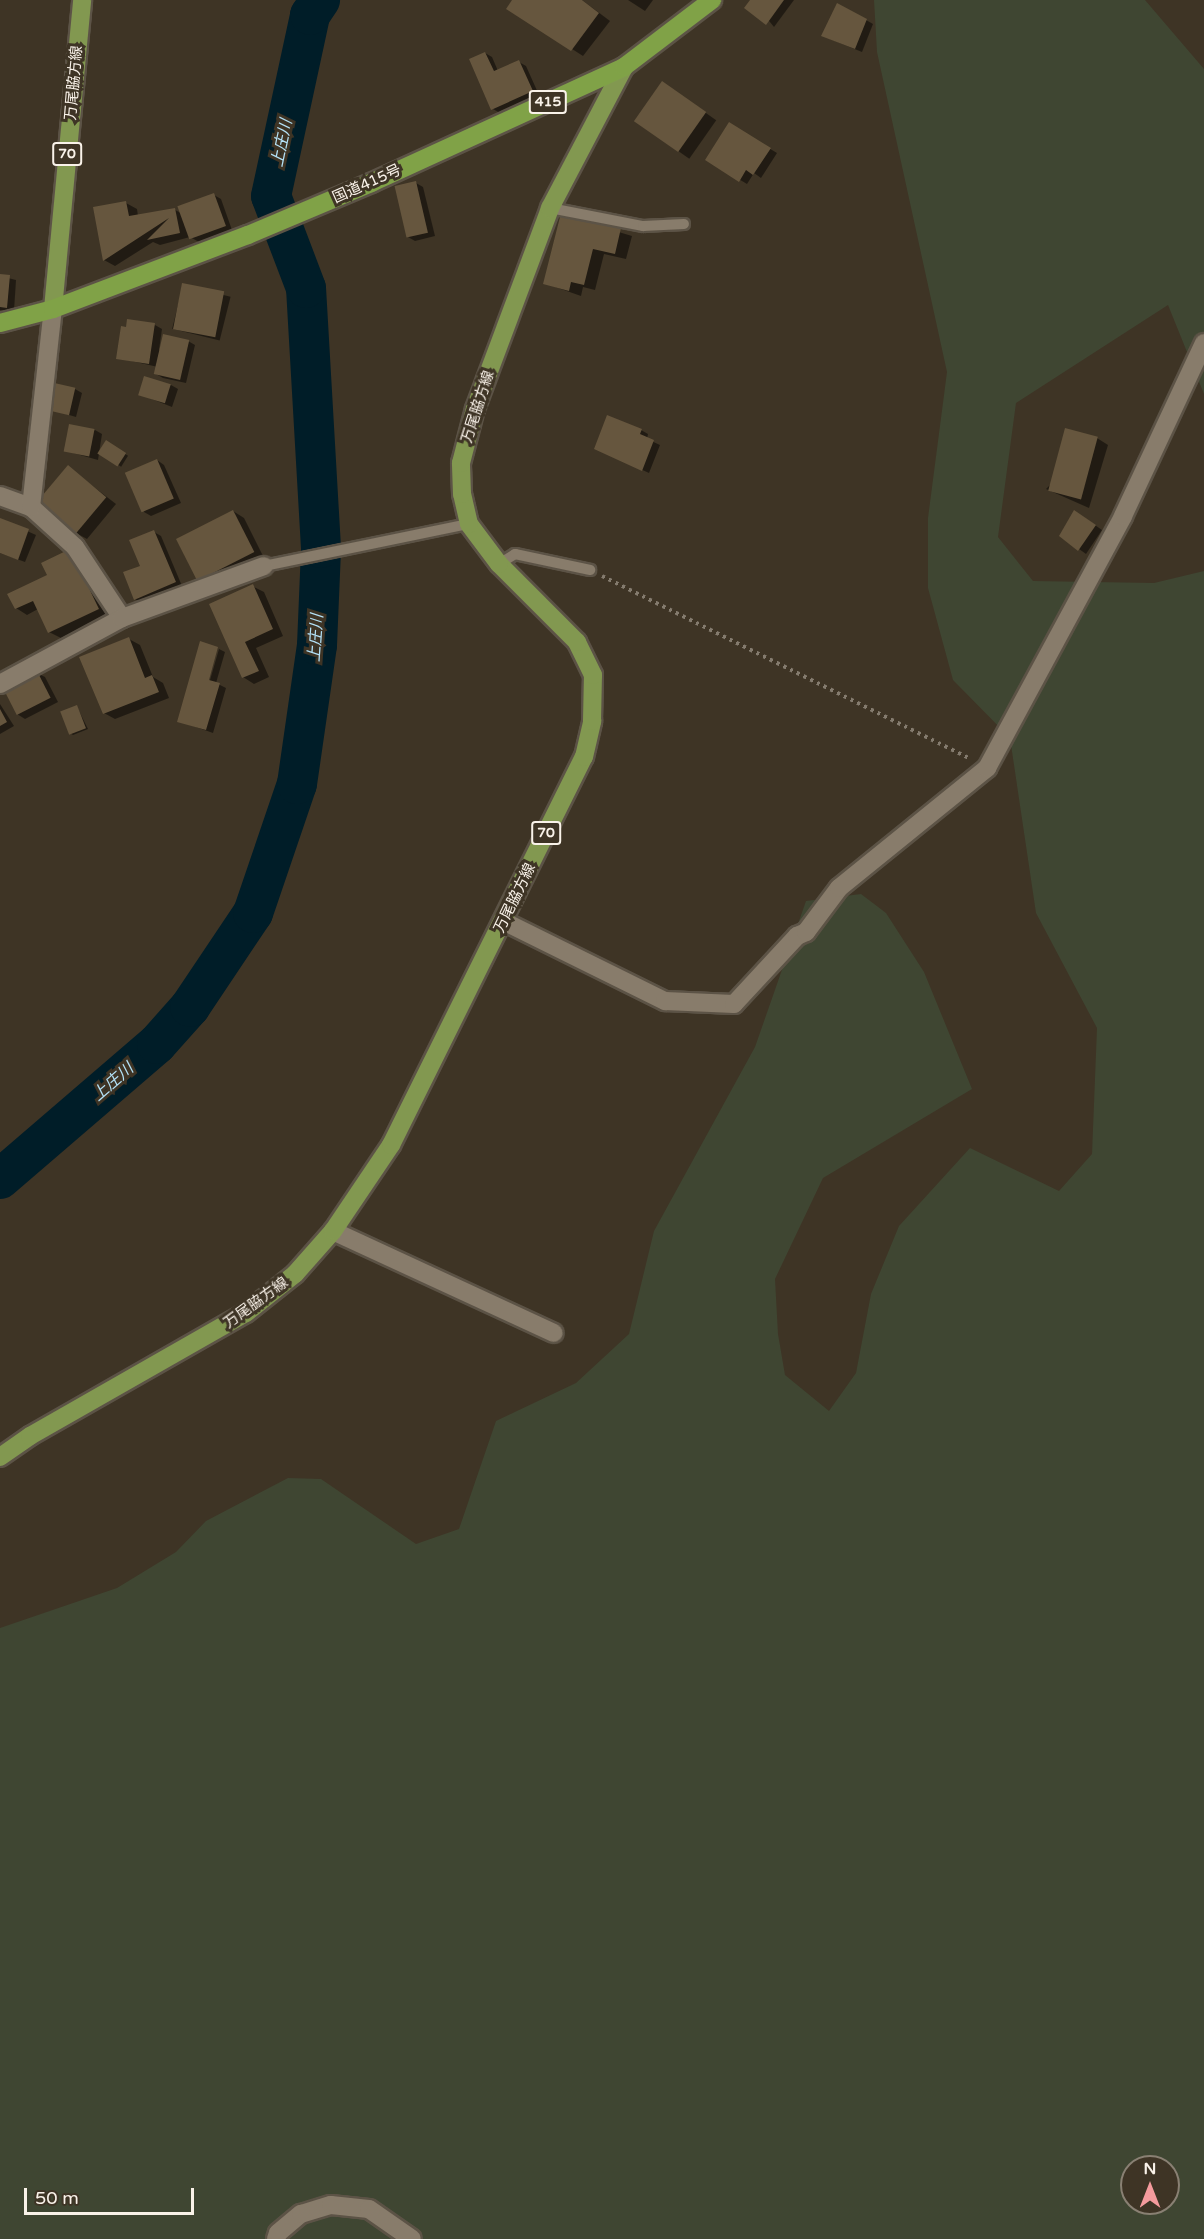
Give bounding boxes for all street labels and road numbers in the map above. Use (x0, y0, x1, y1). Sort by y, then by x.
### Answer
street label: 万尾脇方線 (62, 45, 86, 121)
road number: 415 (528, 91, 568, 113)
road number: 70 (52, 143, 82, 165)
street label: 国道415号 (330, 161, 404, 207)
street label: 万尾脇方線 (458, 369, 498, 445)
road number: 70 (531, 822, 561, 844)
street label: 万尾脇方線 (490, 860, 540, 936)
street label: 万尾脇方線 (220, 1274, 292, 1332)

